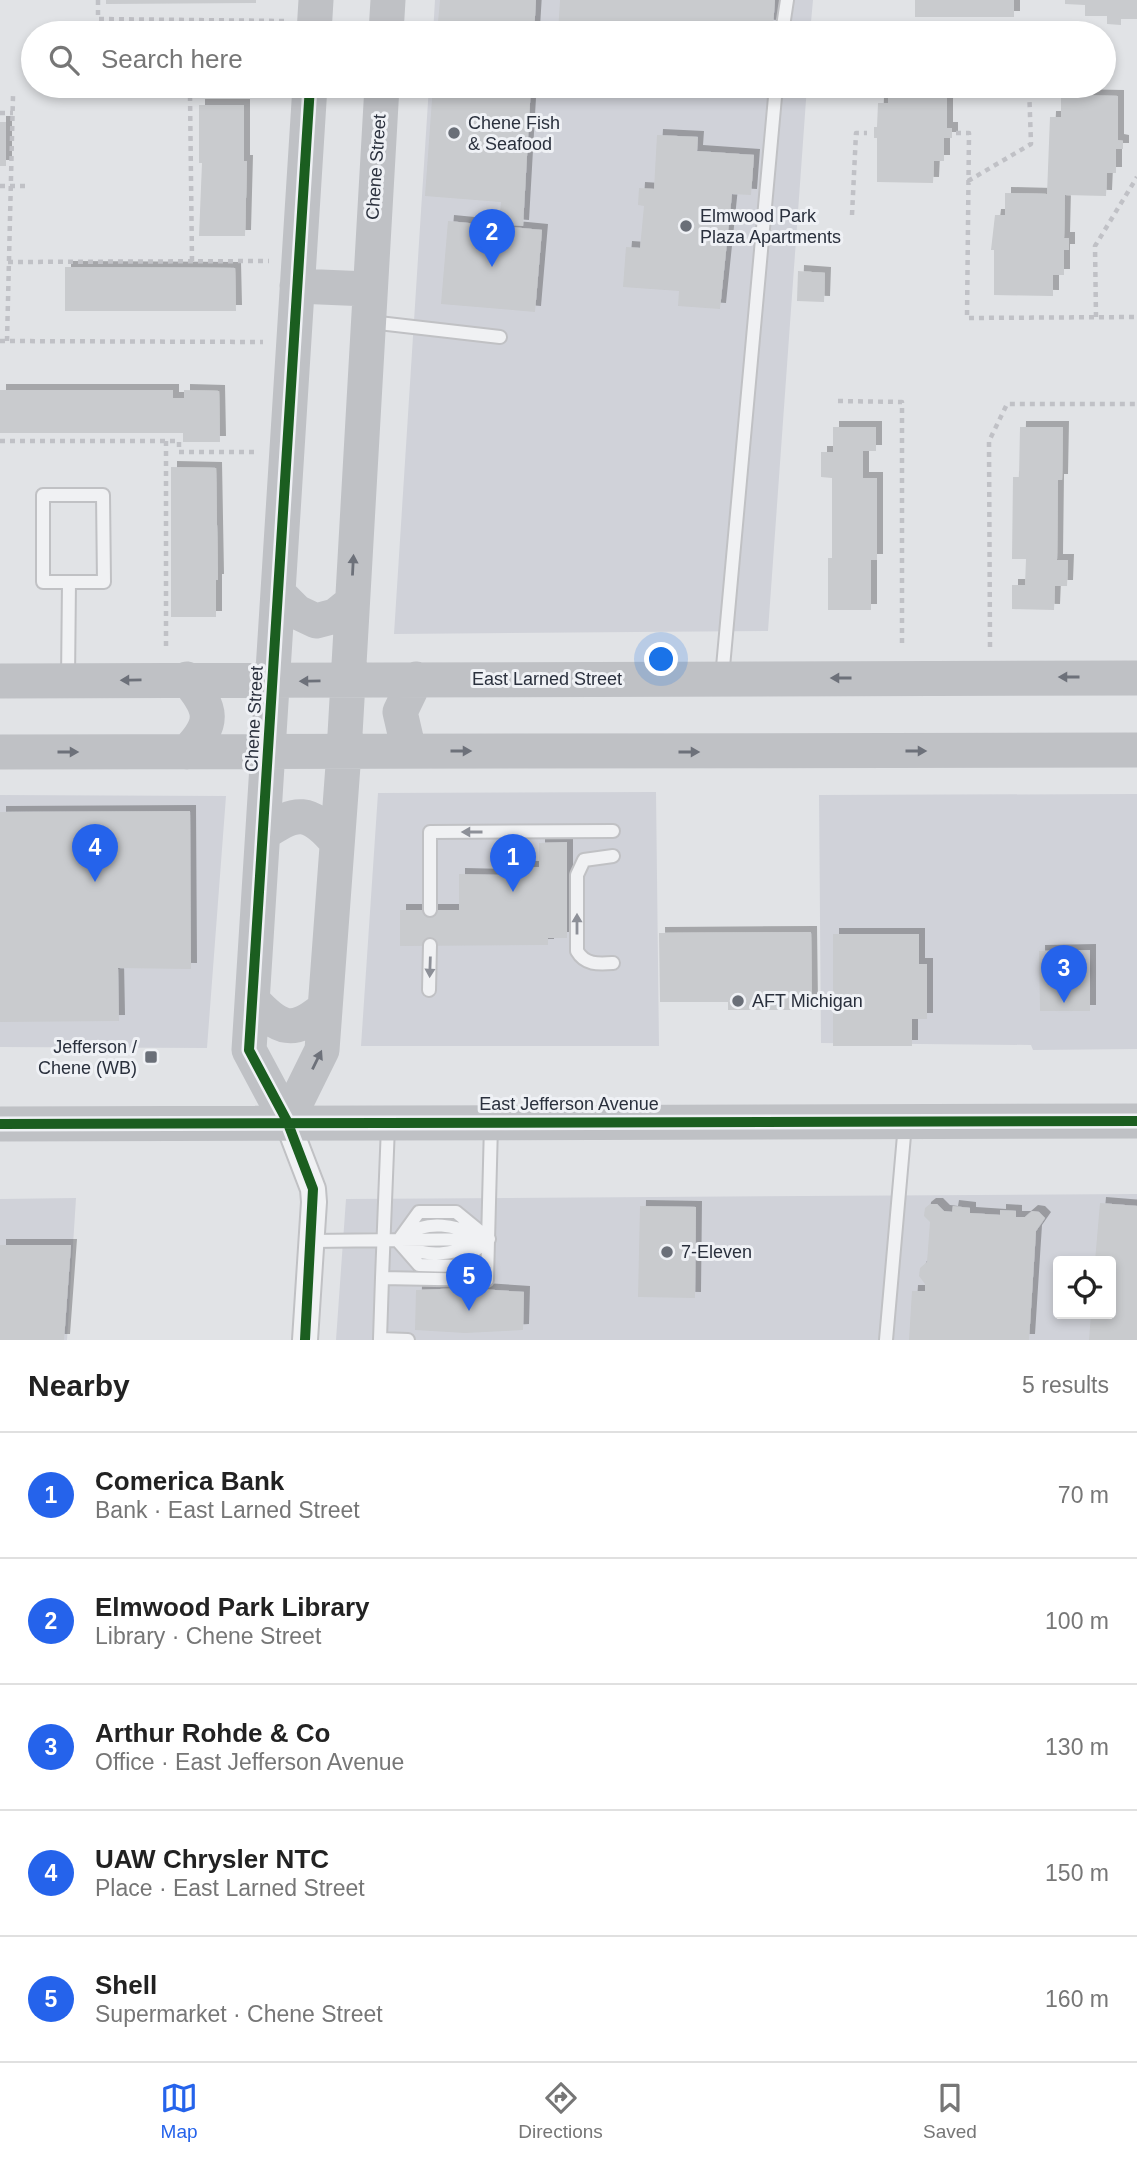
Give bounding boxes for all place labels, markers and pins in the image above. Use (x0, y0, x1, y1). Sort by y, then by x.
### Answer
place label: Chene Fish & Seafood (468, 113, 560, 154)
marker: Chene Fish & Seafood (446, 125, 462, 141)
place label: Elmwood Park Plaza Apartments (700, 206, 841, 247)
pin: 2 (469, 209, 515, 267)
marker: Elmwood Park Plaza Apartments (678, 218, 694, 234)
pin: 4 (72, 824, 118, 882)
pin: 1 (490, 834, 536, 892)
pin: 3 (1041, 945, 1087, 1003)
place label: AFT Michigan (752, 991, 863, 1011)
marker: AFT Michigan (730, 993, 746, 1009)
place label: Jefferson / Chene (WB) (38, 1037, 137, 1078)
marker: Jefferson / Chene (WB) (143, 1049, 159, 1065)
place label: 7-Eleven (681, 1242, 752, 1262)
marker: 7-Eleven (659, 1244, 675, 1260)
pin: 5 (446, 1253, 492, 1311)

